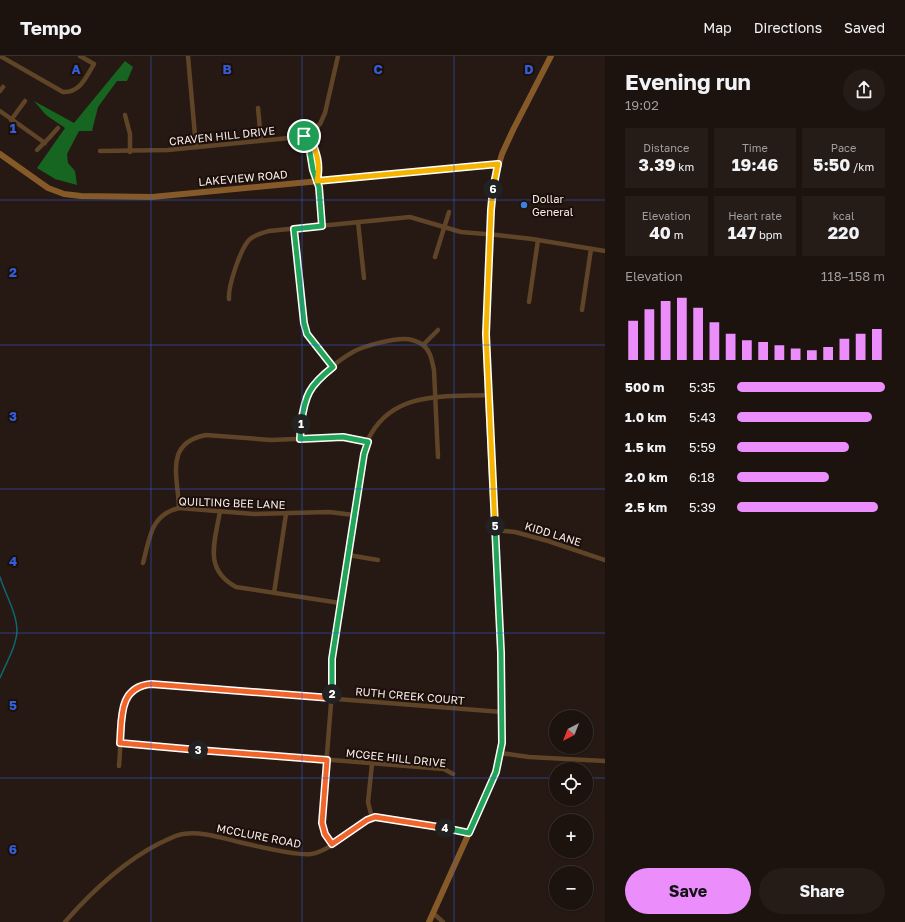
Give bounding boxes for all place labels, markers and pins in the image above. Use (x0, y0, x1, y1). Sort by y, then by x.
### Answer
pin (287, 119, 321, 153)
pin: 6 (483, 179, 503, 199)
place label: Dollar General (532, 192, 574, 218)
marker: Dollar General (519, 200, 529, 210)
pin: 1 (291, 414, 311, 434)
pin: 5 (485, 516, 505, 536)
pin: 2 (322, 684, 342, 704)
pin: 3 (188, 740, 208, 760)
pin: 4 (435, 818, 455, 838)

